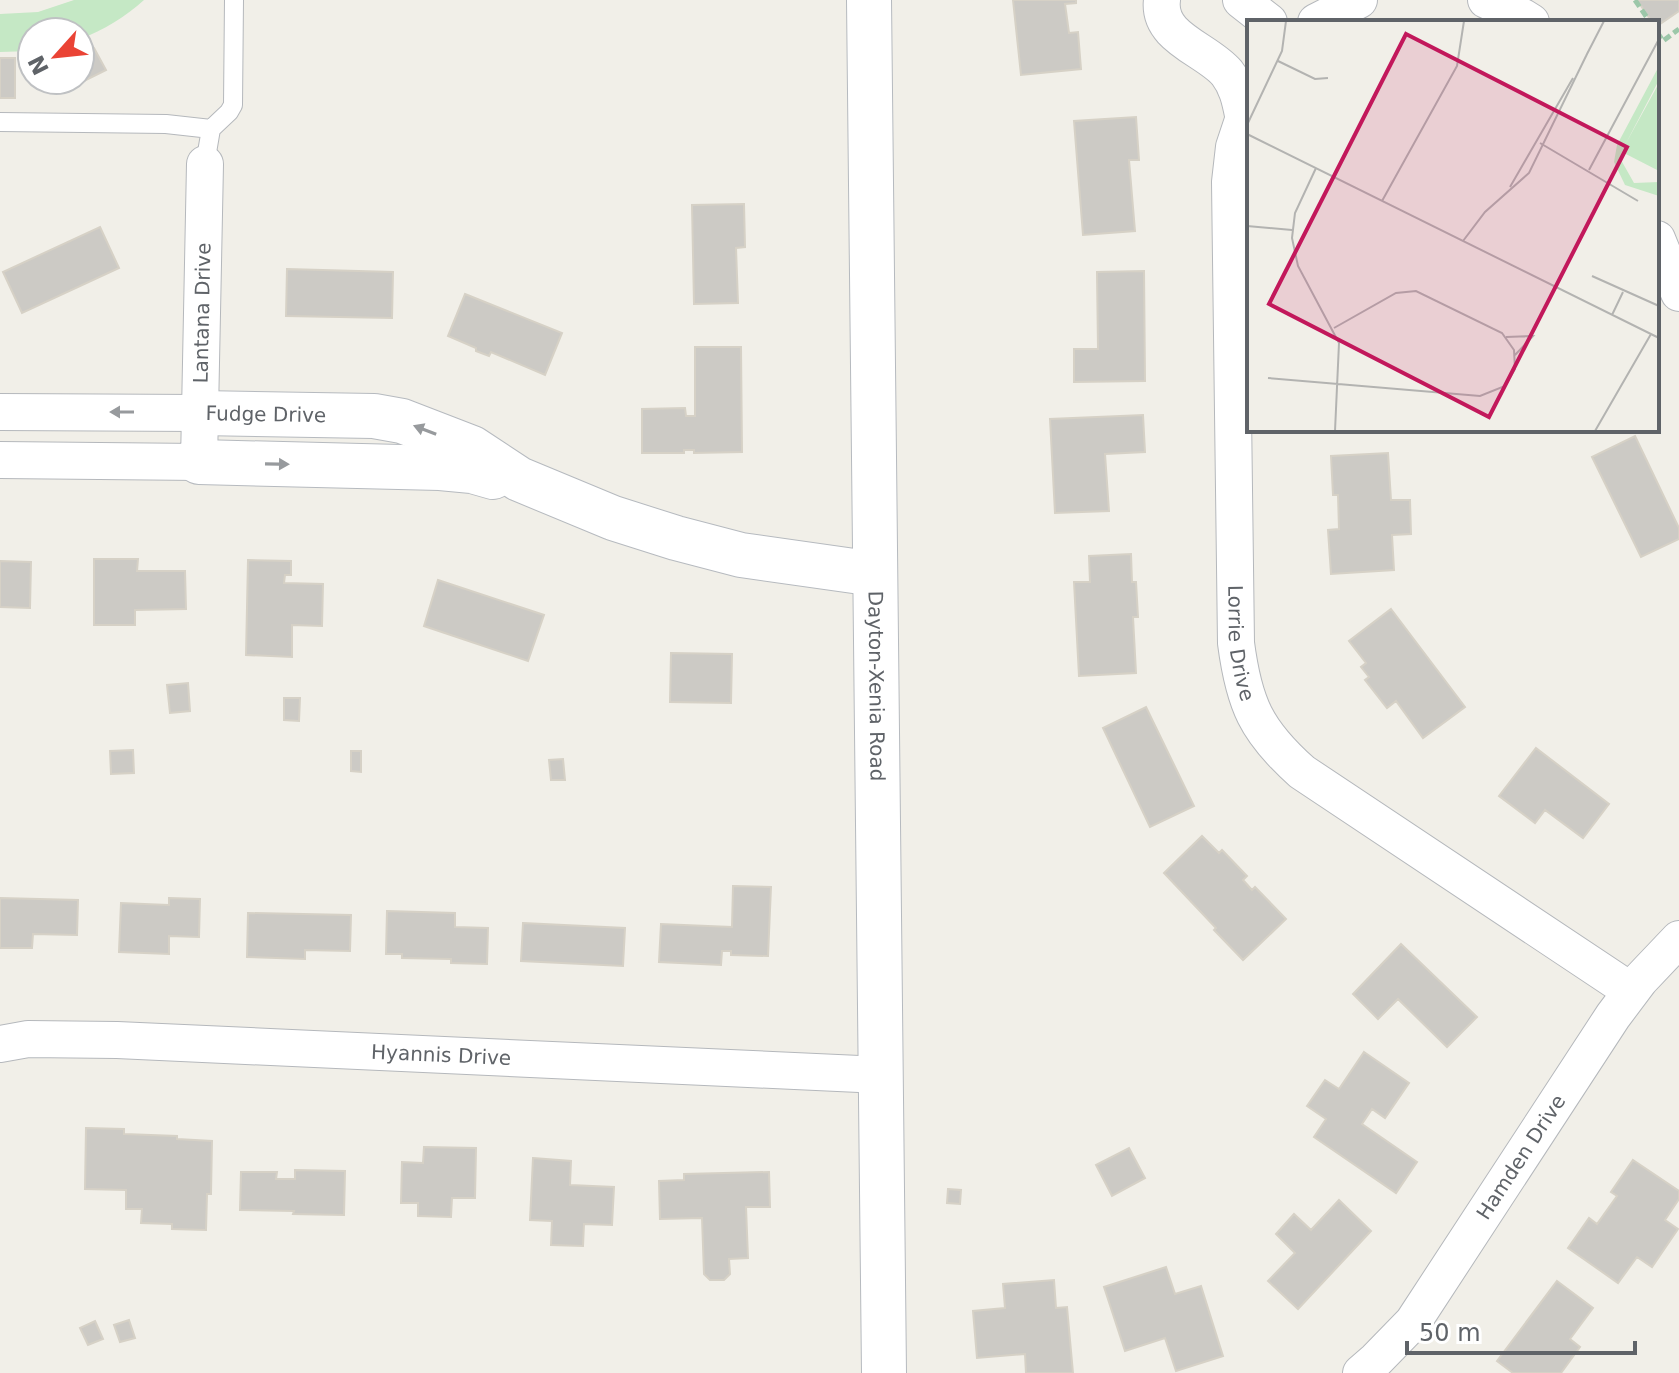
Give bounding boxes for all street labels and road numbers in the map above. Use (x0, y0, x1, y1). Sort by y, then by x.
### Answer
street label: Lantana Drive (189, 242, 215, 384)
street label: Fudge Drive (206, 401, 326, 427)
street label: Lorrie Drive (1223, 585, 1260, 704)
street label: Dayton-Xenia Road (863, 590, 890, 781)
street label: Hyannis Drive (371, 1040, 512, 1070)
street label: Hamden Drive (1471, 1090, 1570, 1224)

